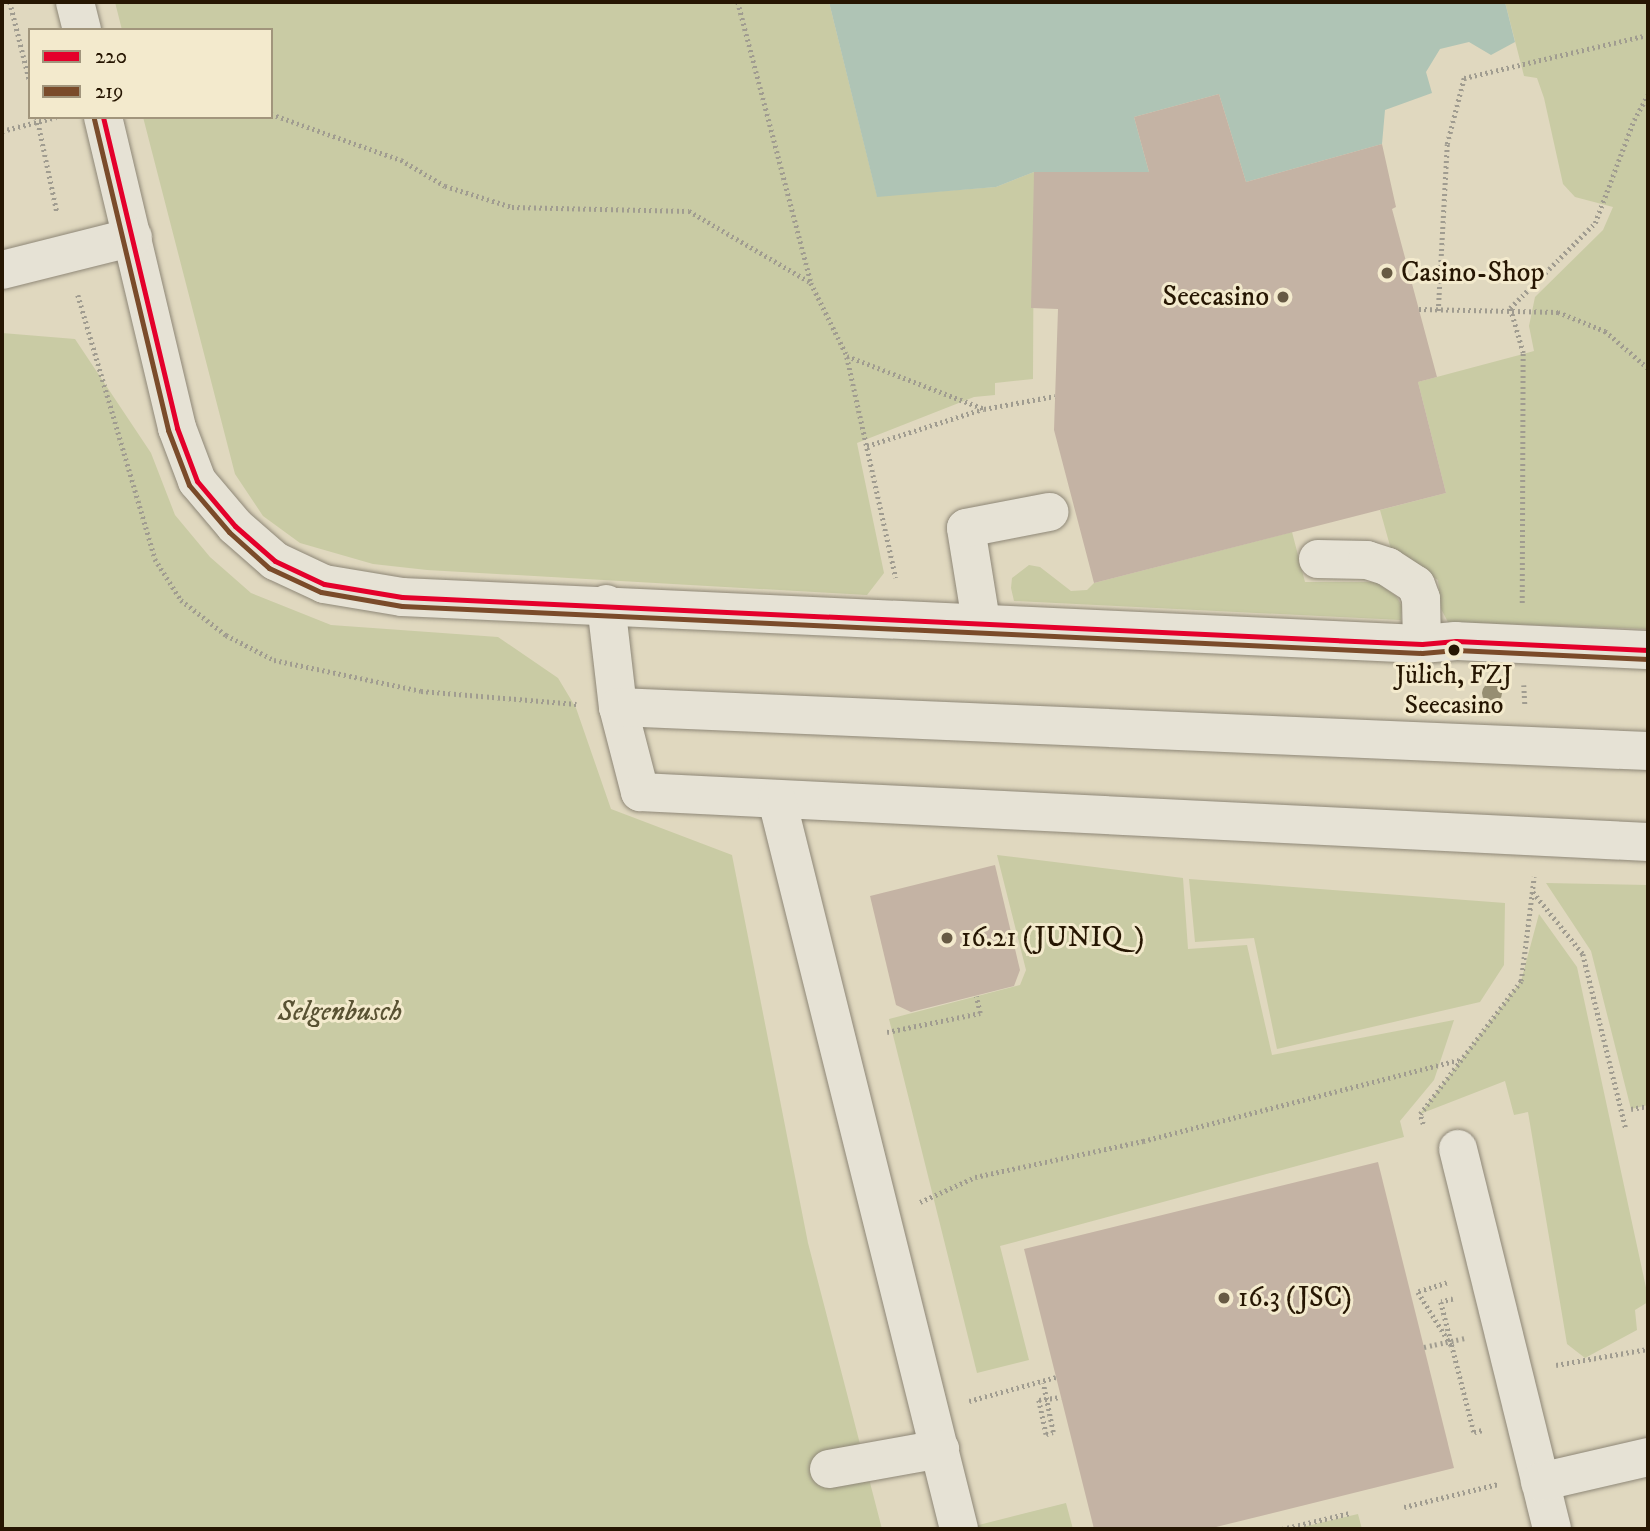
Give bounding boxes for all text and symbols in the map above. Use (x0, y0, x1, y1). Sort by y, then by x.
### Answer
legend (28, 28, 273, 119)
text: 220 (95, 44, 127, 70)
text: 219 (95, 79, 123, 105)
place label: Casino-Shop (1401, 256, 1545, 290)
marker: Casino-Shop (1379, 265, 1395, 281)
place label: Seecasino (1162, 280, 1269, 314)
marker: Seecasino (1275, 289, 1291, 305)
marker: Jülich, FZJ Seecasino (1447, 643, 1461, 657)
place label: Jülich, FZJ Seecasino (1395, 660, 1513, 722)
place label: 16.21 (JUNIQ) (961, 921, 1144, 955)
marker: 16.21 (JUNIQ) (939, 930, 955, 946)
park label: Selgenbusch (278, 995, 402, 1029)
place label: 16.3 (JSC) (1238, 1281, 1352, 1315)
marker: 16.3 (JSC) (1216, 1290, 1232, 1306)

